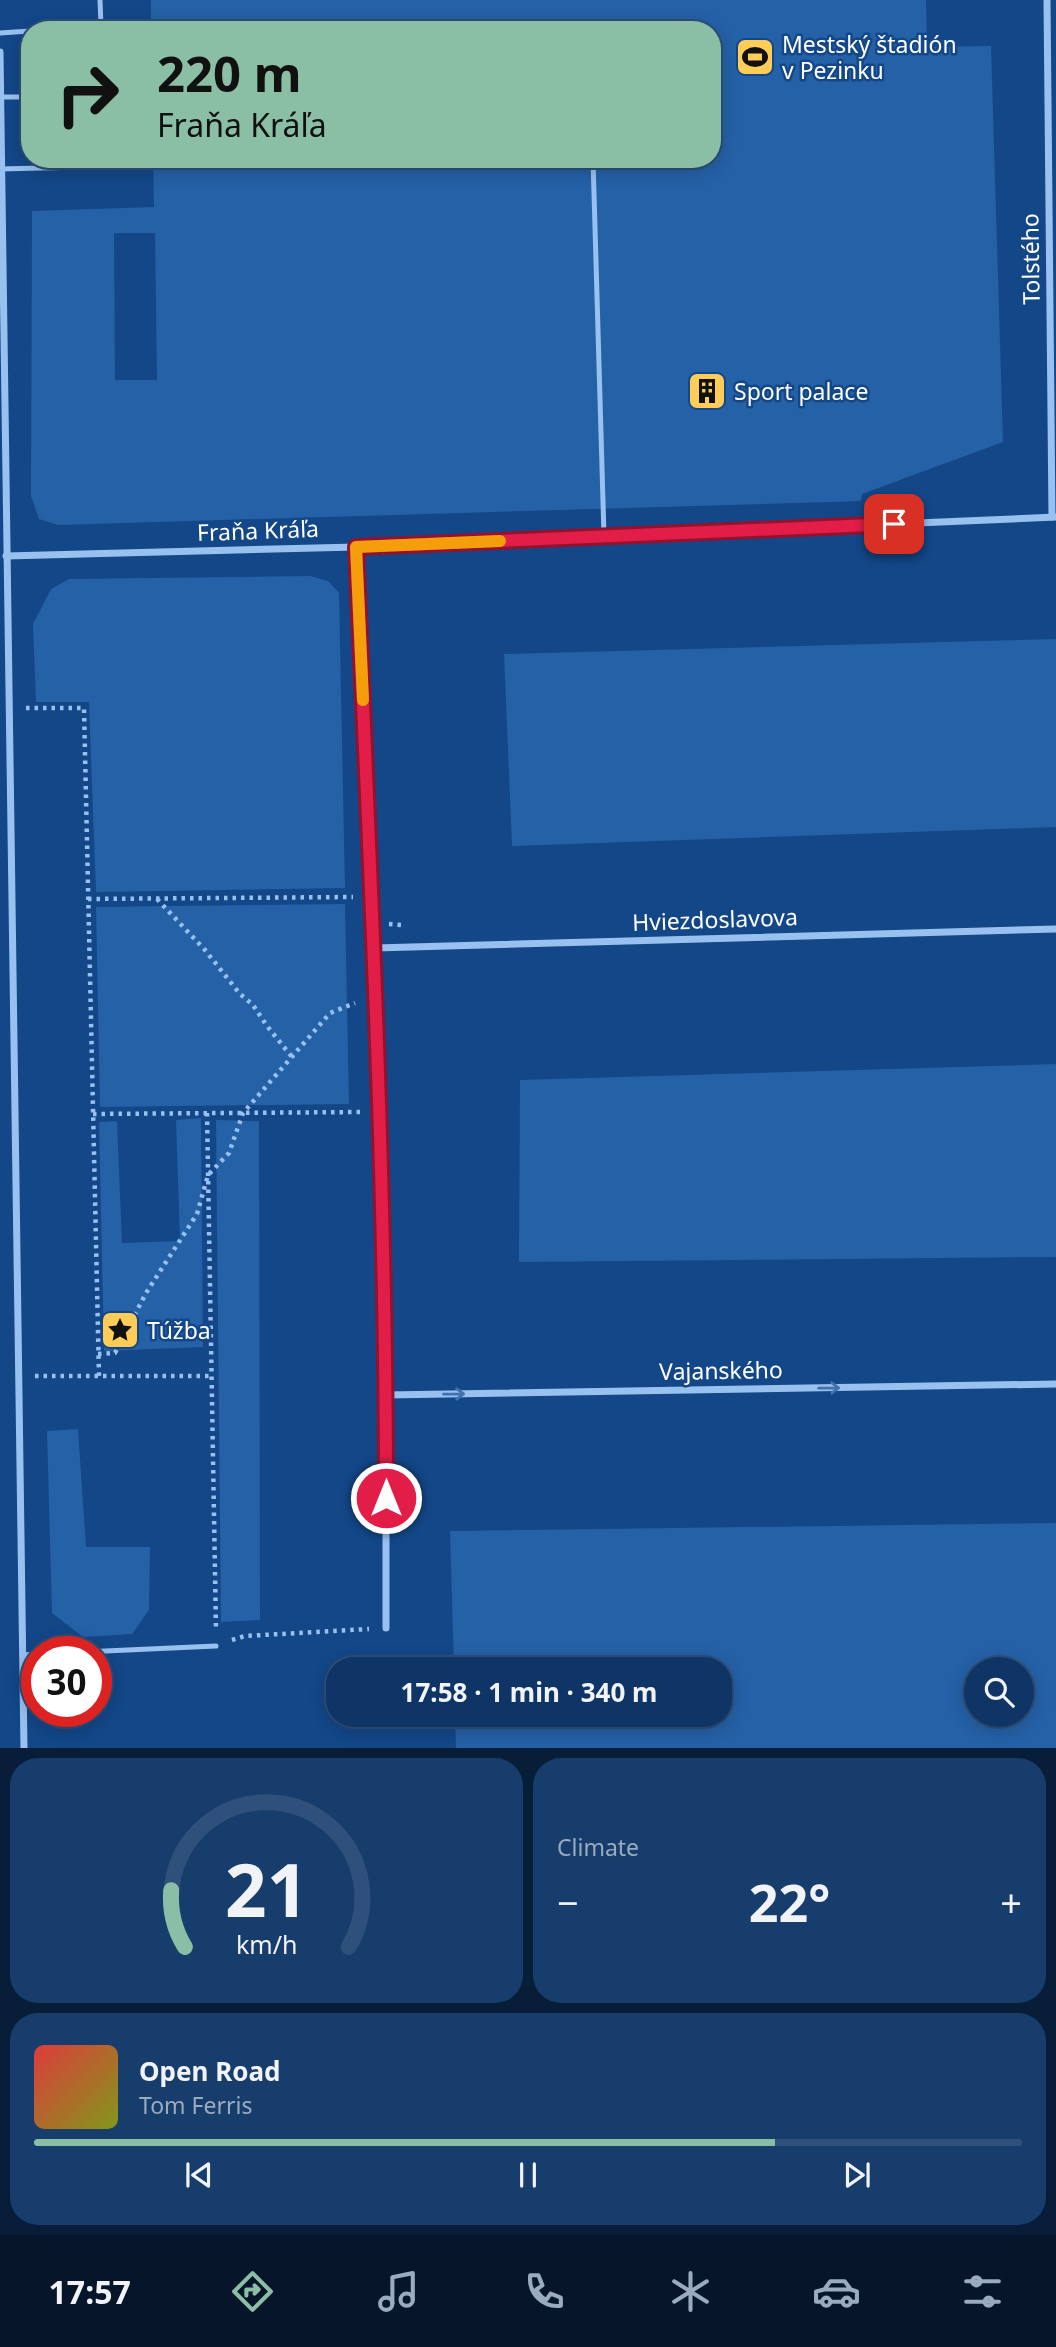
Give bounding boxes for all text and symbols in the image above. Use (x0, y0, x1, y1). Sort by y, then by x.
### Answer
place label: Mestský štadión v Pezinku (782, 28, 957, 86)
sports icon: Mestský štadión v Pezinku (734, 36, 776, 78)
text: 220 m (157, 40, 302, 106)
icon: right (42, 49, 133, 140)
text: Fraňa Kráľa (157, 103, 327, 146)
street label: Tolstého (1013, 213, 1047, 305)
building icon: Sport palace (686, 370, 728, 412)
place label: Sport palace (734, 375, 868, 407)
pin (864, 494, 924, 554)
icon: arrive (875, 505, 913, 543)
street label: Fraňa Kráľa (196, 512, 320, 548)
street label: Hviezdoslavova (632, 900, 798, 938)
place icon: Túžba (99, 1309, 141, 1351)
place label: Túžba (147, 1314, 211, 1346)
street label: Vajanského (659, 1353, 783, 1387)
one-way arrow (817, 1381, 840, 1395)
one-way arrow (442, 1387, 465, 1401)
position arrow (349, 1461, 423, 1535)
speed limit sign: 30 (21, 1636, 112, 1727)
map controls (964, 1657, 1034, 1727)
button: search (964, 1657, 1034, 1727)
text: 17:58 · 1 min · 340 m (401, 1674, 657, 1710)
text: Climate (557, 1831, 639, 1863)
text: 21 (225, 1839, 308, 1938)
text: 22° (749, 1866, 830, 1937)
text: − (557, 1876, 579, 1928)
text: + (1000, 1876, 1022, 1928)
text: km/h (236, 1926, 297, 1960)
text: Open Road (139, 2053, 281, 2089)
text: Tom Ferris (139, 2089, 252, 2121)
icon: previous (180, 2156, 218, 2194)
icon: pause (509, 2156, 547, 2194)
icon: next (838, 2156, 876, 2194)
icon: directions (228, 2267, 277, 2316)
icon: music (374, 2267, 423, 2316)
icon: phone (520, 2267, 569, 2316)
icon: climate (666, 2267, 715, 2316)
icon: car (812, 2267, 861, 2316)
icon: filters (958, 2267, 1007, 2316)
text: 17:57 (49, 2270, 131, 2313)

